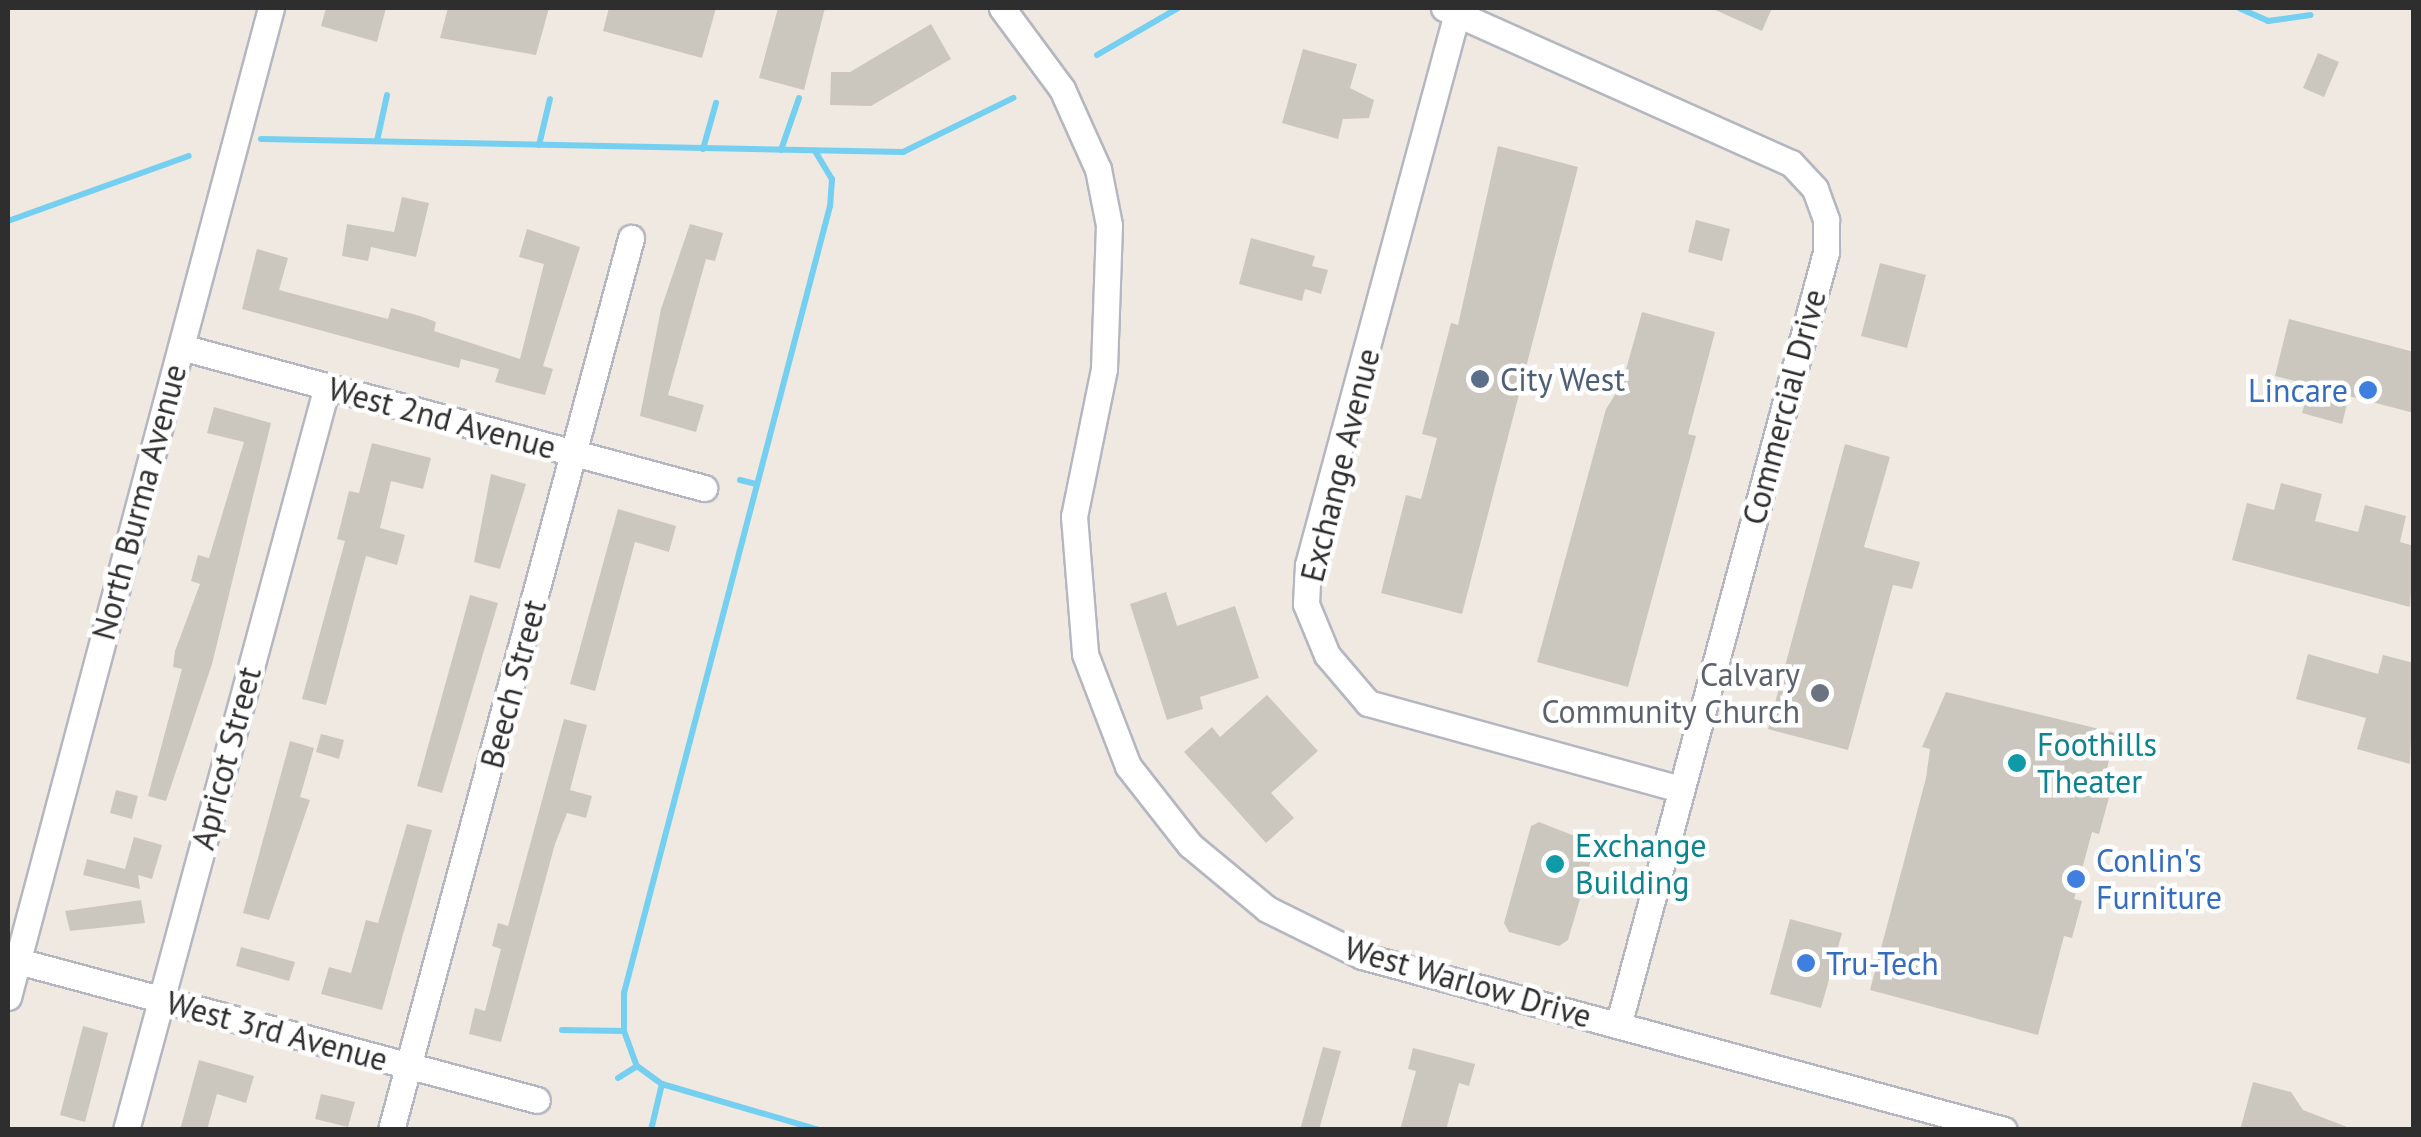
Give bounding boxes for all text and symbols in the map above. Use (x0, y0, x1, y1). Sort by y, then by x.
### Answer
street label: Commercial Drive (1734, 285, 1834, 529)
street label: Exchange Avenue (1292, 344, 1388, 586)
street label: North Burma Avenue (84, 360, 194, 644)
place label: City West (1500, 360, 1627, 398)
marker: City West (1469, 368, 1491, 390)
street label: West 2nd Avenue (324, 369, 560, 467)
place label: Lincare (2248, 371, 2348, 409)
marker: Lincare (2357, 379, 2379, 401)
street label: Beech Street (472, 596, 554, 772)
place label: Calvary Community Church (1540, 656, 1800, 731)
street label: Apricot Street (183, 662, 269, 854)
marker: Calvary Community Church (1809, 682, 1831, 704)
place label: Foothills Theater (2037, 726, 2157, 801)
marker: Foothills Theater (2006, 752, 2028, 774)
place label: Exchange Building (1575, 827, 1707, 902)
place label: Conlin's Furniture (2096, 842, 2222, 917)
marker: Exchange Building (1544, 853, 1566, 875)
marker: Conlin's Furniture (2065, 868, 2087, 890)
street label: West Warlow Drive (1340, 928, 1596, 1036)
place label: Tru-Tech (1826, 944, 1939, 982)
marker: Tru-Tech (1795, 952, 1817, 974)
street label: West 3rd Avenue (162, 983, 392, 1079)

